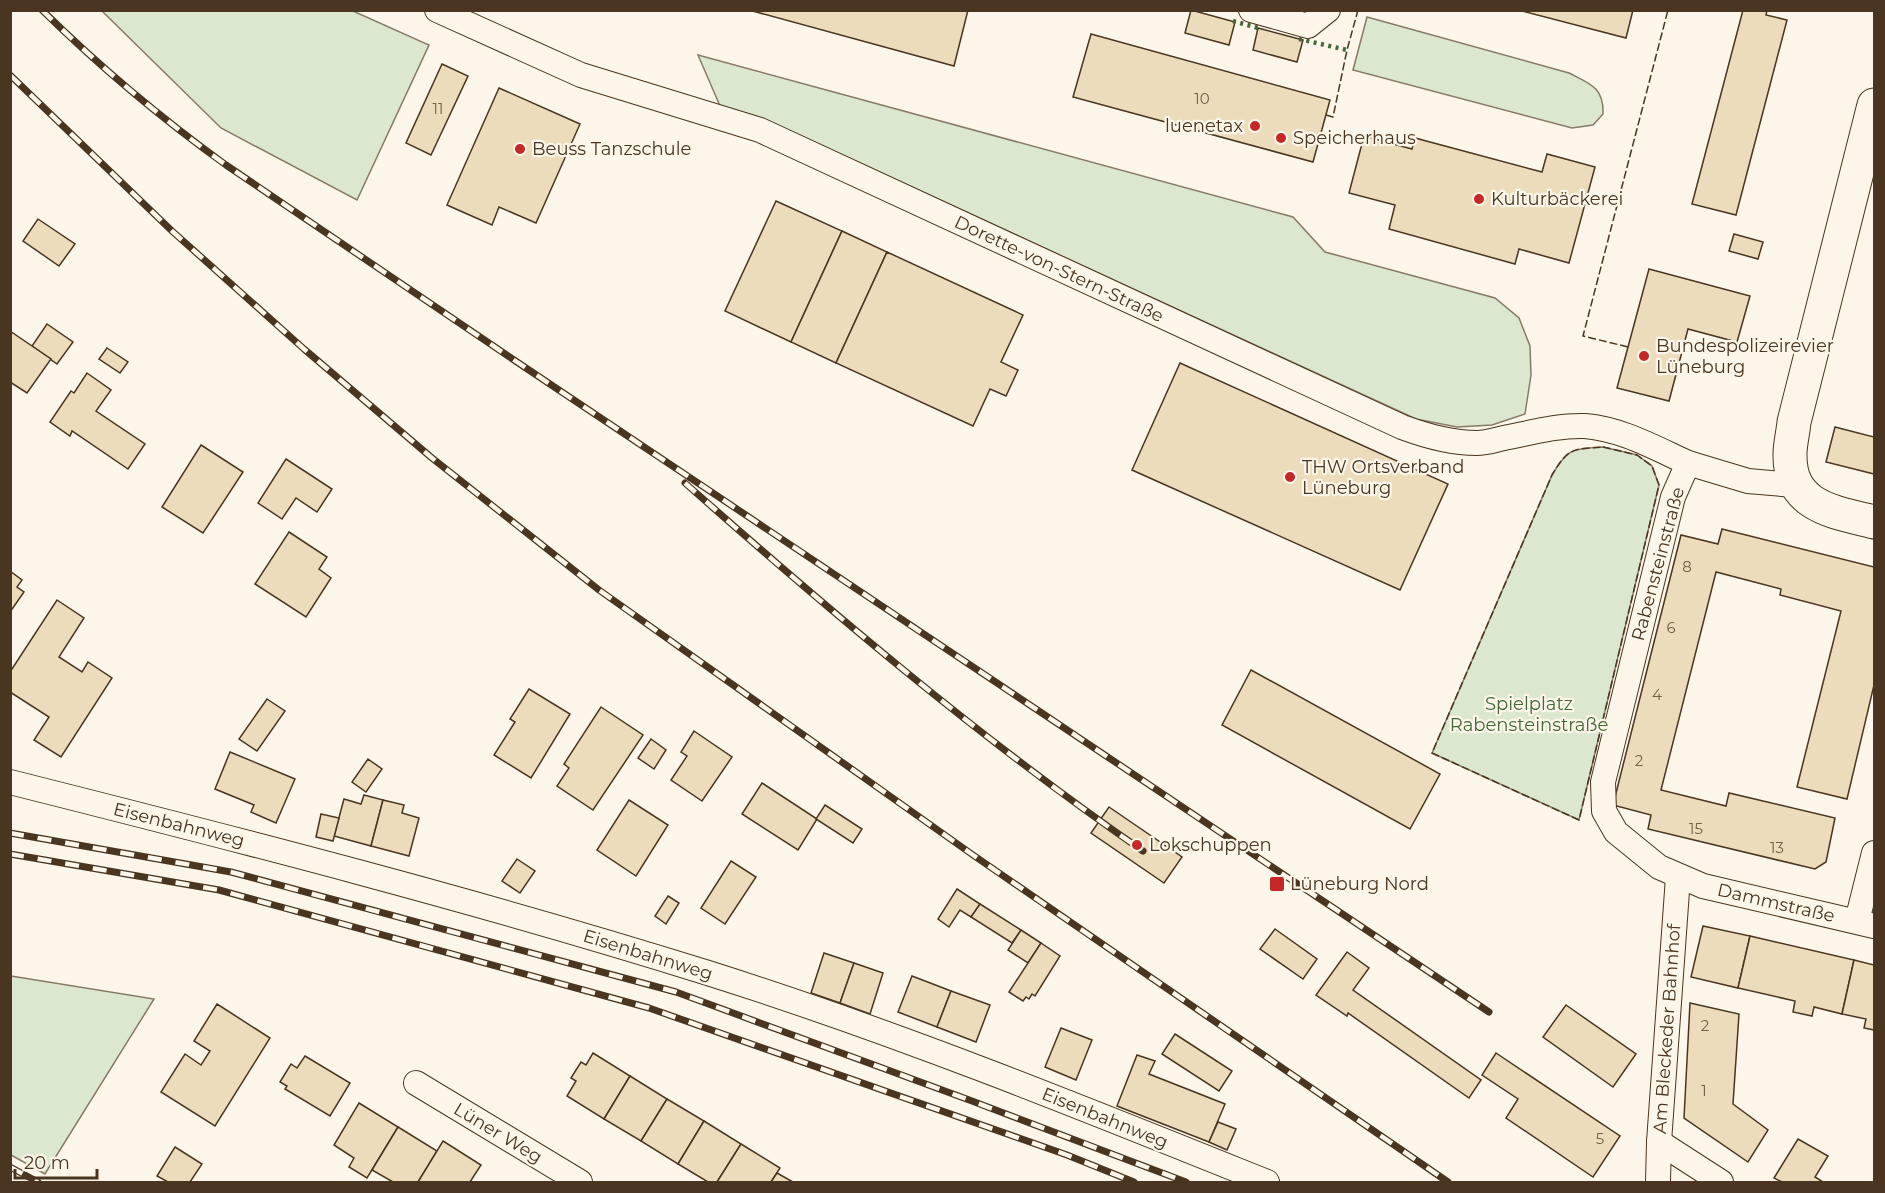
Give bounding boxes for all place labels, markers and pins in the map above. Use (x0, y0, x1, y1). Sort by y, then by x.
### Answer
place label: luenetax (1165, 115, 1243, 137)
marker: luenetax (1248, 119, 1262, 133)
place label: Speicherhaus (1293, 127, 1416, 149)
marker: Speicherhaus (1274, 131, 1288, 145)
place label: Beuss Tanzschule (532, 138, 692, 160)
marker: Beuss Tanzschule (513, 142, 527, 156)
place label: Kulturbäckerei (1491, 188, 1623, 210)
marker: Kulturbäckerei (1472, 192, 1486, 206)
place label: Bundespolizeirevier Lüneburg (1656, 335, 1834, 378)
marker: Bundespolizeirevier Lüneburg (1637, 349, 1651, 363)
place label: THW Ortsverband Lüneburg (1302, 456, 1464, 499)
marker: THW Ortsverband Lüneburg (1283, 470, 1297, 484)
place label: Lokschuppen (1149, 834, 1272, 856)
marker: Lokschuppen (1130, 838, 1144, 852)
place label: Lüneburg Nord (1290, 873, 1429, 895)
marker: Lüneburg Nord (1268, 875, 1286, 893)

